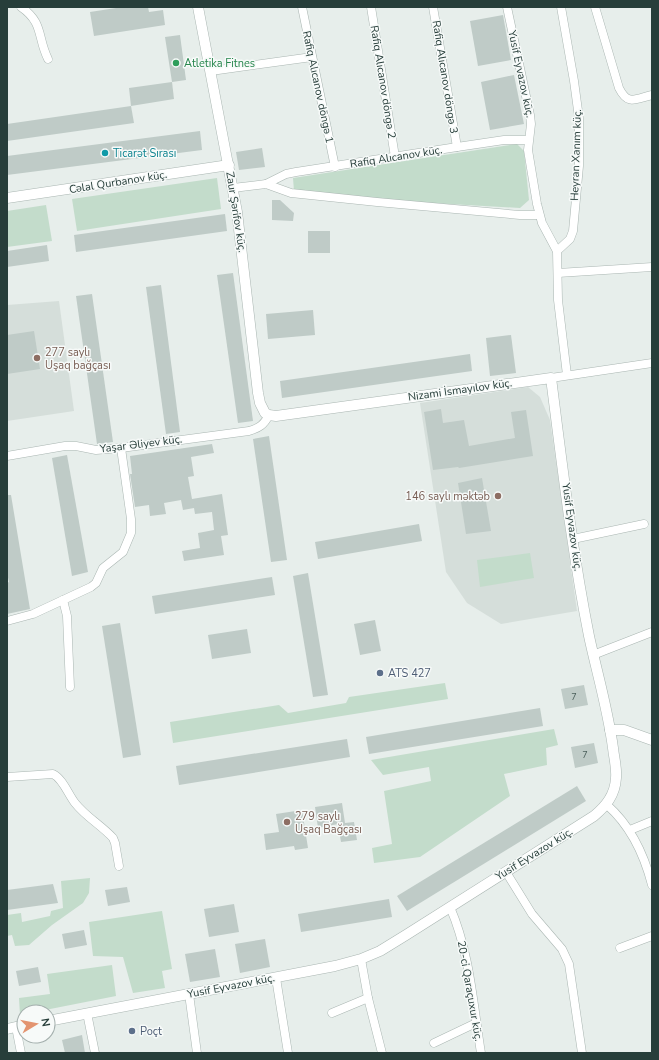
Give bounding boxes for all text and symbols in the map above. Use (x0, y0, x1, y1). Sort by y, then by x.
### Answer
street label: Rafiq Alıcanov döngə 3 (429, 19, 461, 135)
street label: Rafiq Alıcanov döngə 2 (367, 24, 399, 140)
street label: Yusif Eyvazov küç. (504, 28, 538, 119)
street label: Rafiq Alıcanov döngə 1 (299, 29, 337, 145)
place label: Atletika Fitnes (184, 56, 255, 71)
marker: Atletika Fitnes (171, 58, 181, 68)
street label: Heyran Xanım küç. (567, 109, 585, 201)
street label: Rafiq Alıcanov küç. (349, 142, 443, 172)
place label: Ticarət Sırası (113, 146, 176, 161)
marker: Ticarət Sırası (100, 148, 110, 158)
street label: Cəlal Qurbanov küç. (68, 167, 168, 197)
street label: Zaur Şərifov küç. (222, 170, 250, 254)
place label: 277 saylı Uşaq bağçası (45, 345, 111, 373)
marker: 277 saylı Uşaq bağçası (32, 353, 42, 363)
street label: Nizami İsmayılov küç. (407, 375, 513, 405)
street label: Yaşar Əliyev küç. (98, 432, 183, 457)
street label: Yusif Eyvazov küç. (558, 481, 586, 572)
place label: 146 saylı məktəb (405, 489, 490, 504)
marker: 146 saylı məktəb (493, 491, 503, 501)
place label: ATS 427 (388, 666, 431, 681)
marker: ATS 427 (375, 668, 385, 678)
house number: 7 (571, 691, 577, 703)
house number: 7 (582, 749, 588, 761)
place label: 279 saylı Uşaq Bağçası (295, 809, 362, 837)
marker: 279 saylı Uşaq Bağçası (282, 817, 292, 827)
street label: Yusif Eyvazov küç. (492, 824, 576, 884)
street label: 20-ci Qaraçuxur küç. (454, 940, 486, 1042)
street label: Yusif Eyvazov küç. (185, 970, 276, 1002)
north arrow (16, 1004, 56, 1044)
text: N (37, 1017, 53, 1028)
place label: Poçt (140, 1024, 162, 1039)
marker: Poçt (127, 1026, 137, 1036)

